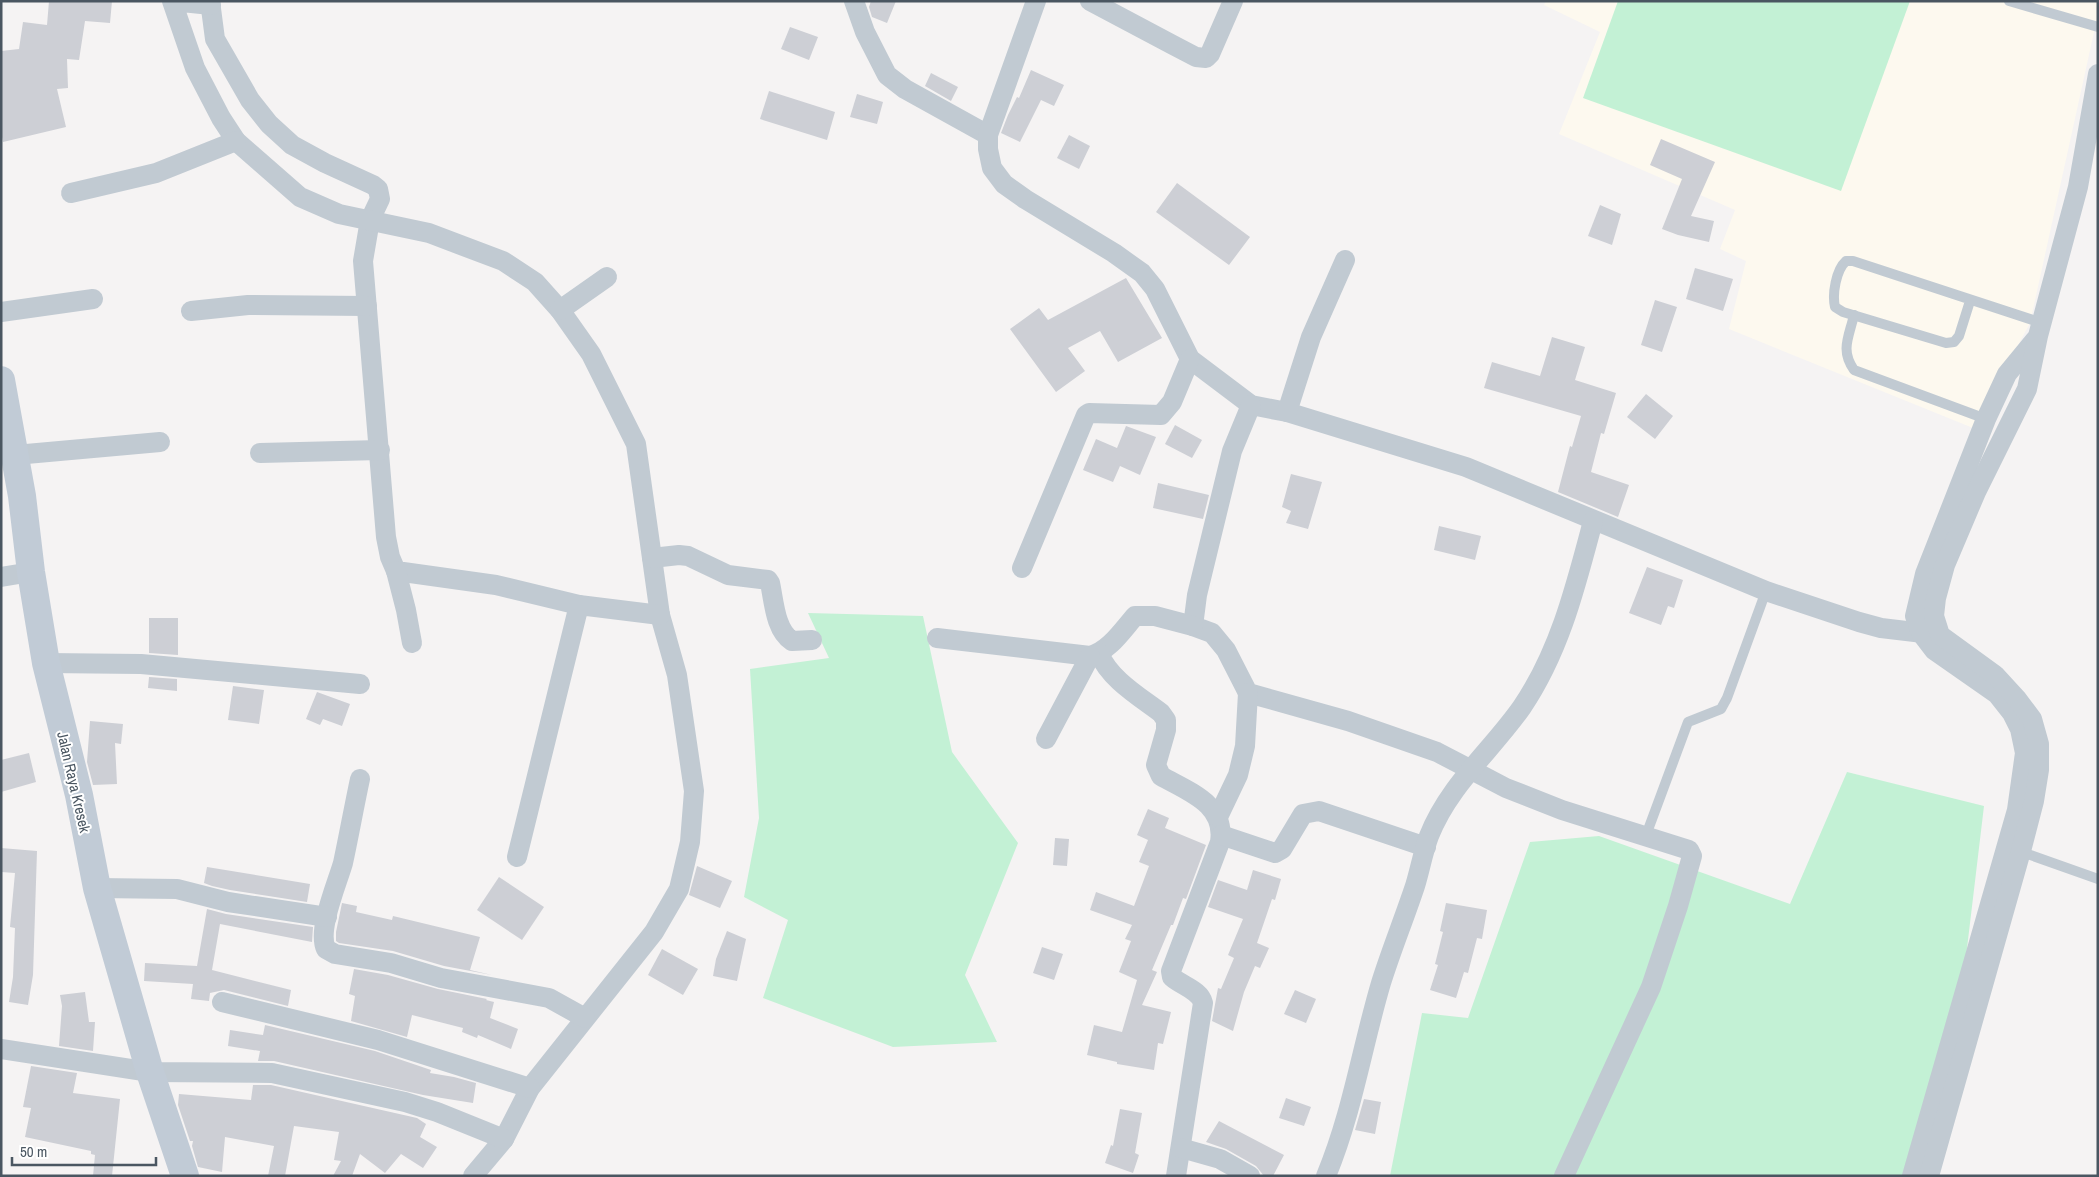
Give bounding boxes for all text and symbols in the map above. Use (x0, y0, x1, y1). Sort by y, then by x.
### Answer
street label: Jalan Raya Kresek (52, 729, 96, 835)
scale bar (12, 1134, 156, 1166)
text: 50 m (20, 1141, 47, 1162)

